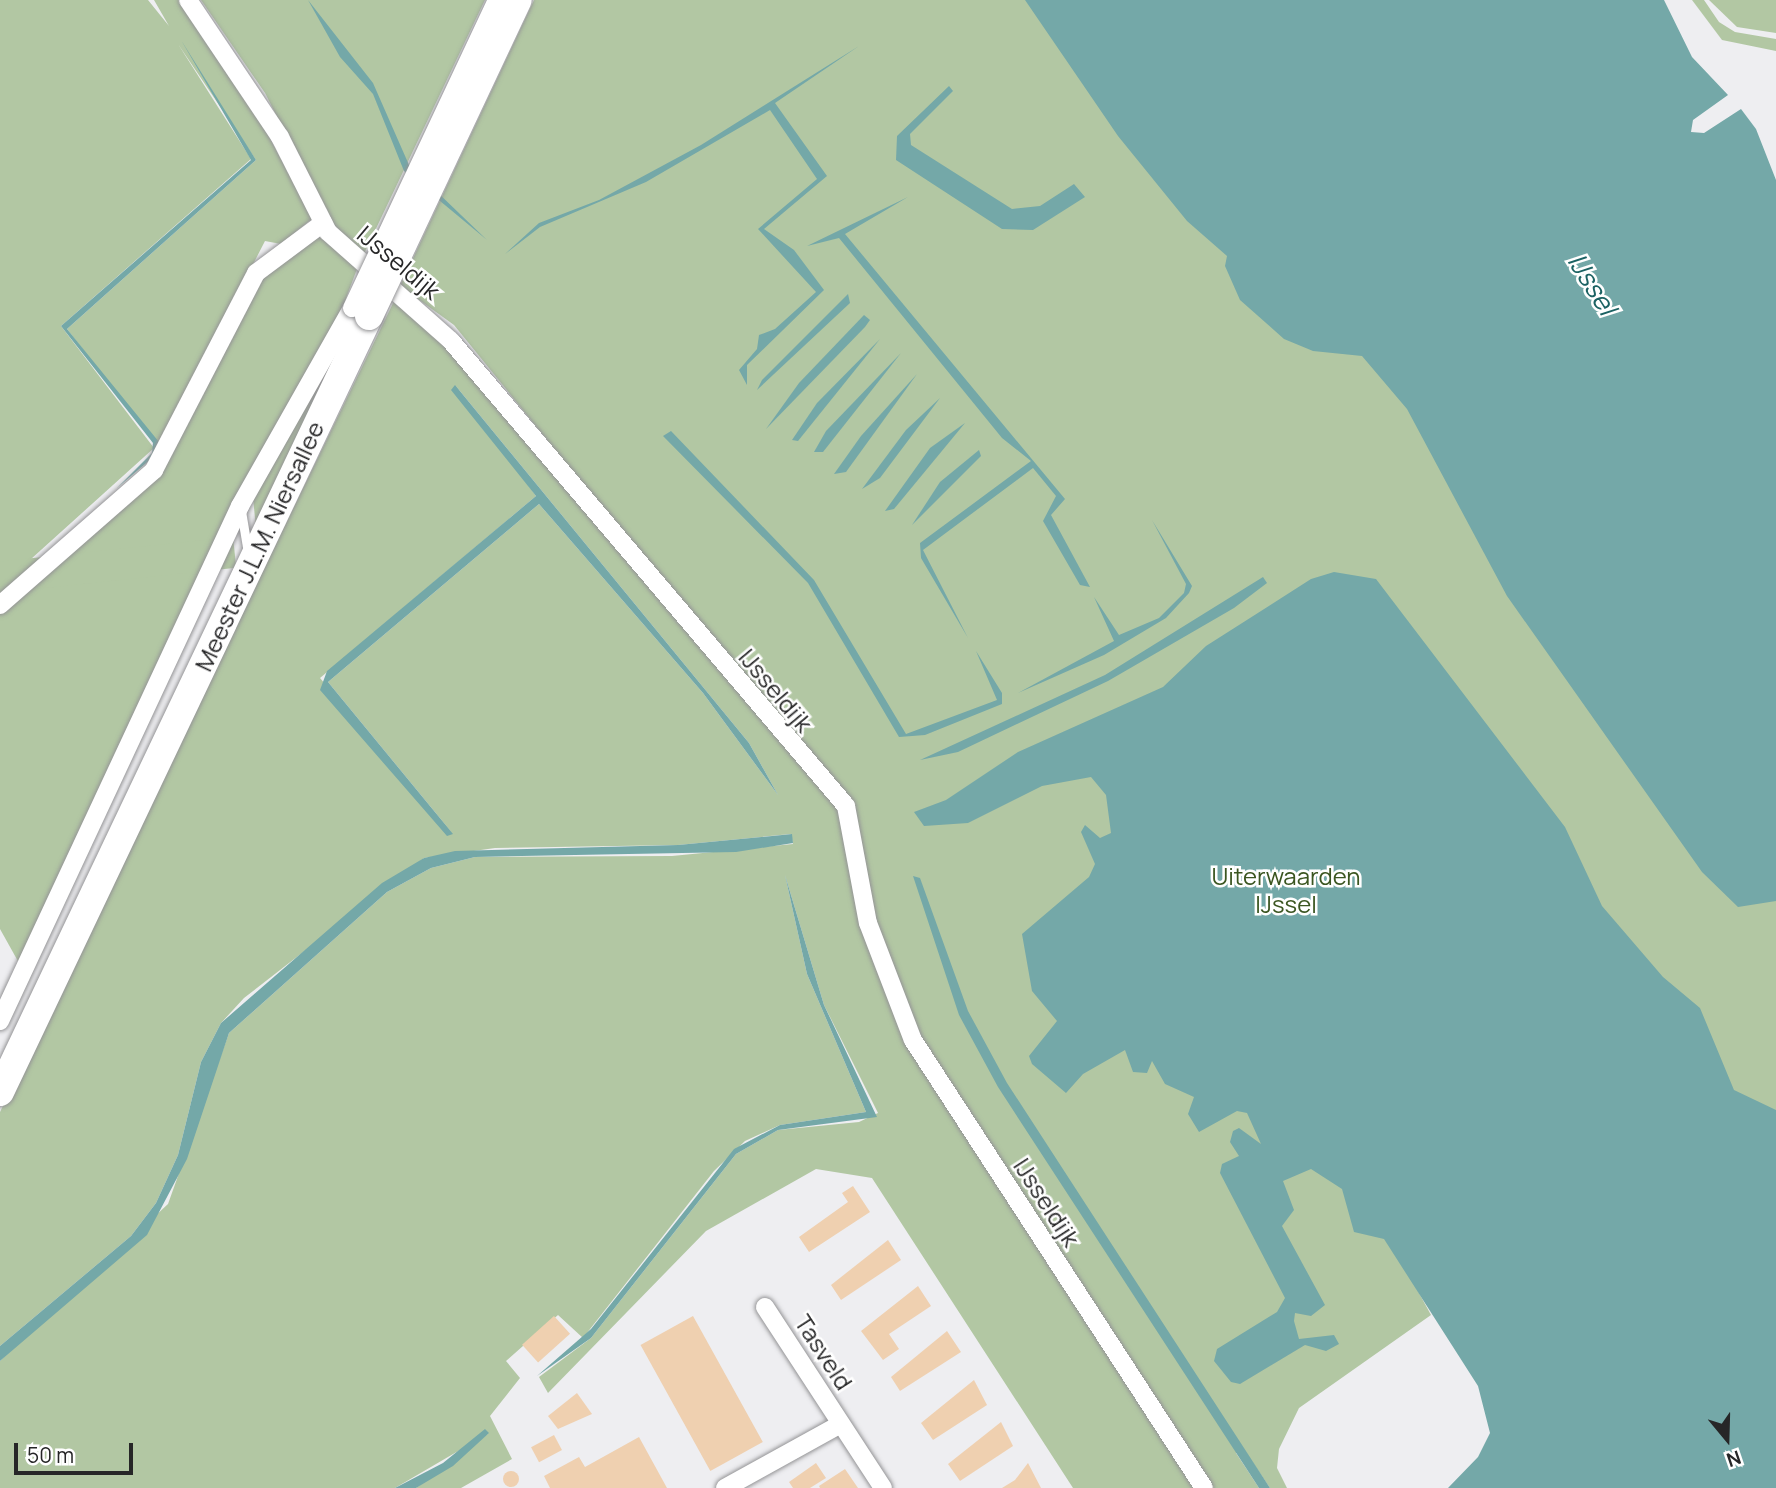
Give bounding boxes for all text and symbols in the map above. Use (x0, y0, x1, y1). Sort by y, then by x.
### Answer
street label: IJsseldijk (352, 219, 446, 305)
water label: IJssel (1561, 247, 1623, 321)
street label: Meester J.L.M. Niersallee (188, 417, 330, 675)
street label: IJsseldijk (733, 643, 819, 737)
park label: Uiterwaarden IJssel (1211, 862, 1361, 918)
street label: IJsseldijk (1008, 1153, 1086, 1251)
street label: Tasveld (789, 1309, 859, 1395)
north arrow (1692, 1404, 1762, 1474)
scale bar (18, 1428, 136, 1472)
text: 50 m (27, 1441, 74, 1469)
text: N (1723, 1444, 1745, 1473)

